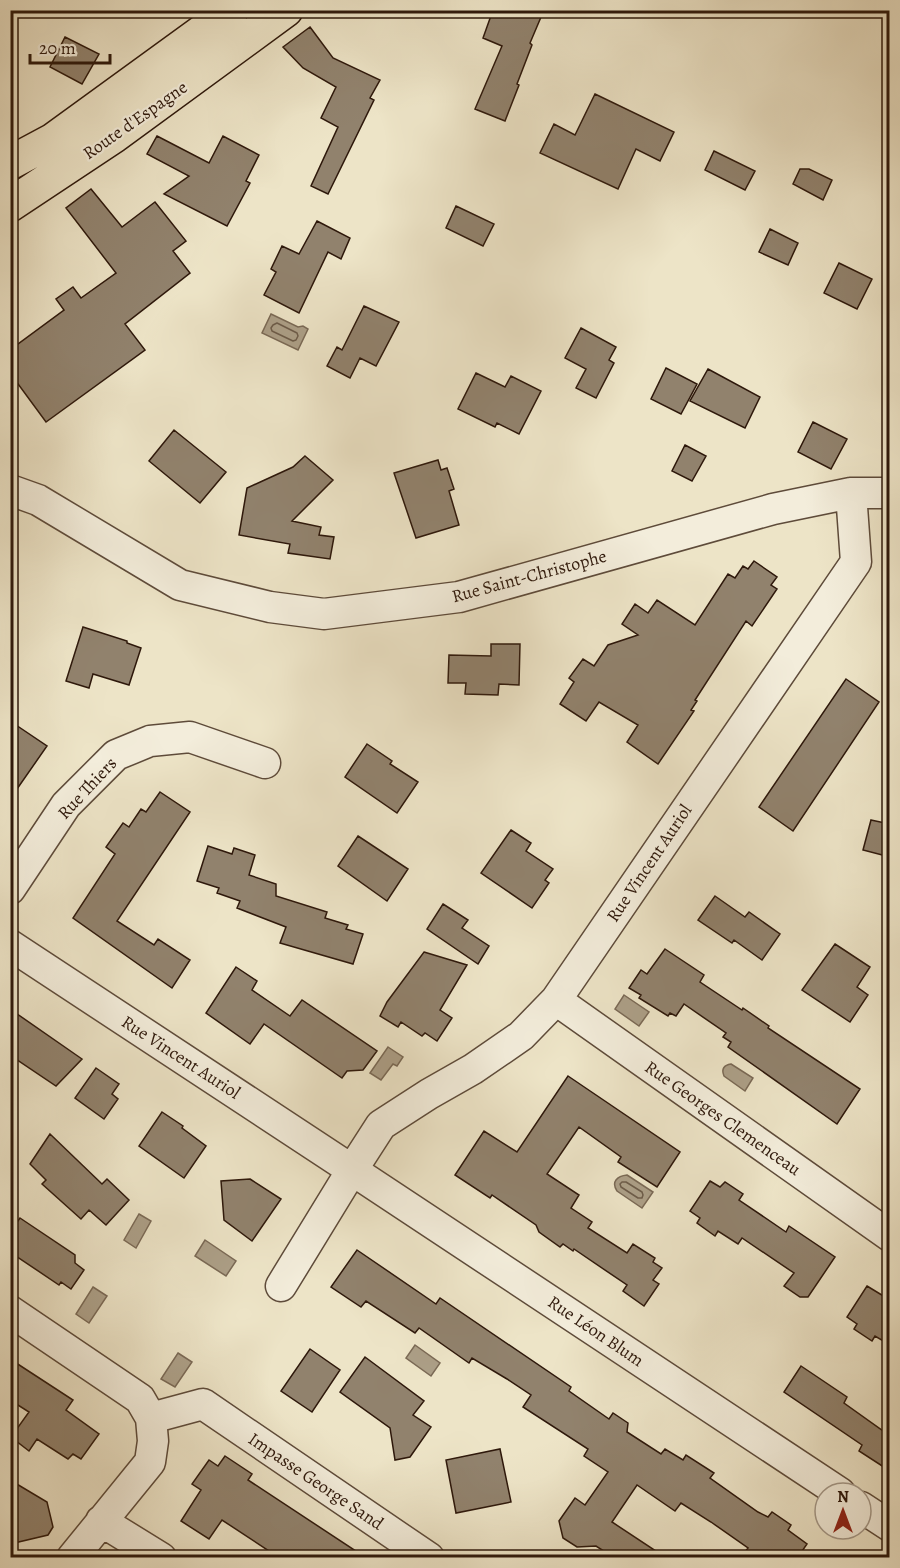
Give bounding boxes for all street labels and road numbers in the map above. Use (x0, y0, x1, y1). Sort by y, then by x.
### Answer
street label: Route d'Espagne (78, 75, 192, 165)
street label: Rue Saint-Christophe (449, 544, 609, 608)
street label: Rue Thiers (52, 752, 122, 824)
street label: Rue Vincent Auriol (601, 799, 698, 927)
street label: Rue Vincent Auriol (117, 1010, 246, 1105)
street label: Rue Georges Clemenceau (640, 1055, 806, 1181)
street label: Rue Léon Blum (543, 1290, 649, 1372)
street label: Impasse George Sand (244, 1427, 389, 1535)

